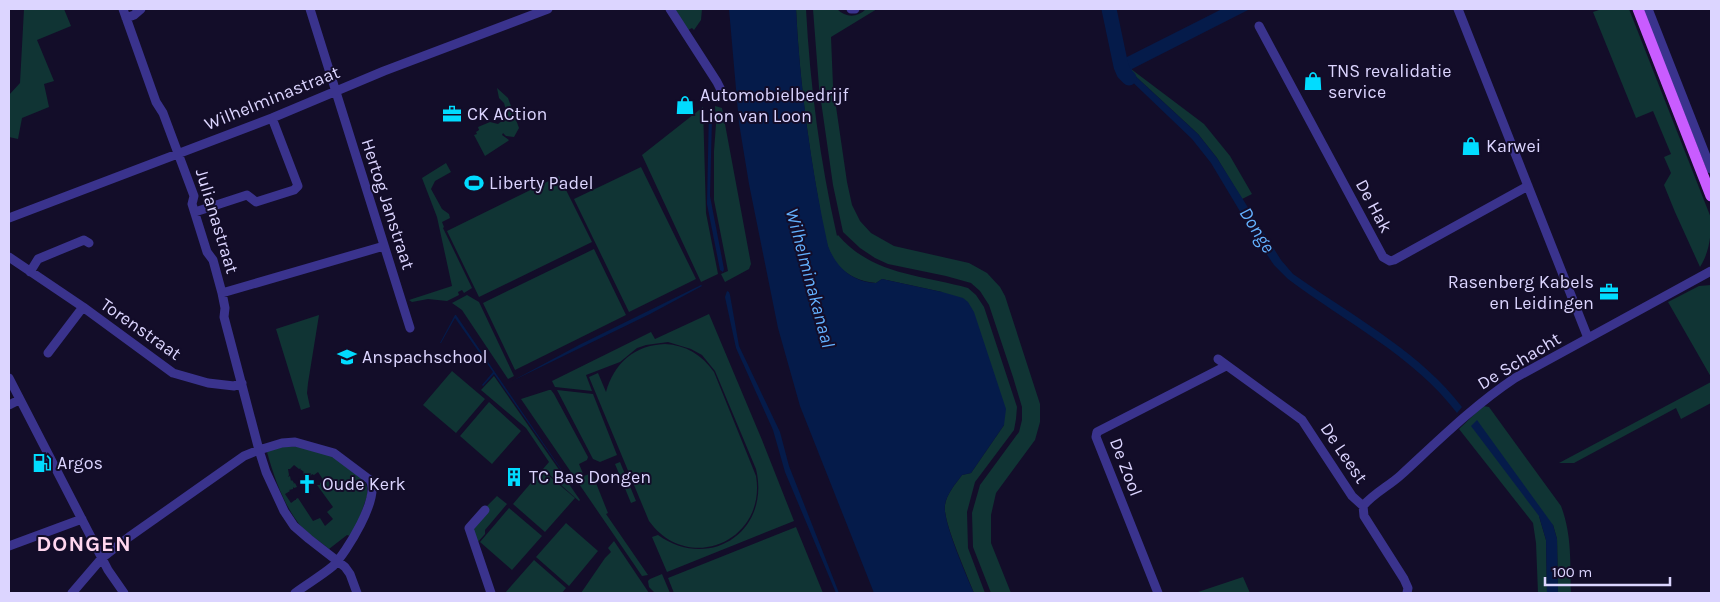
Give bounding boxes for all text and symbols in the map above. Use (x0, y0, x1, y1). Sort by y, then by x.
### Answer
place label: TNS revalidatie service (1328, 60, 1452, 103)
street label: Wilhelminastraat (201, 61, 343, 135)
shop icon: TNS revalidatie service (1302, 70, 1324, 92)
place label: Automobielbedrijf Lion van Loon (700, 84, 850, 127)
shop icon: Automobielbedrijf Lion van Loon (674, 94, 696, 116)
office icon: CK ACtion (441, 103, 463, 125)
place label: CK ACtion (467, 103, 547, 125)
shop icon: Karwei (1460, 135, 1482, 157)
place label: Karwei (1486, 135, 1541, 157)
street label: Hertog Janstraat (356, 136, 420, 272)
street label: Julianastraat (191, 166, 243, 276)
sports icon: Liberty Padel (463, 172, 485, 194)
place label: Liberty Padel (489, 172, 593, 194)
street label: De Hak (1351, 175, 1397, 237)
water label: Donge (1235, 203, 1280, 257)
water label: Wilhelminakanaal (781, 206, 839, 350)
place label: Rasenberg Kabels en Leidingen (1448, 271, 1594, 314)
office icon: Rasenberg Kabels en Leidingen (1598, 281, 1620, 303)
street label: Torenstraat (96, 293, 186, 365)
street label: De Schacht (1473, 327, 1565, 394)
school or university icon: Anspachschool (336, 346, 358, 368)
place label: Anspachschool (362, 346, 488, 368)
street label: De Leest (1316, 418, 1372, 488)
street label: De Zool (1105, 435, 1147, 499)
fuel station icon: Argos (31, 452, 53, 474)
place label: Argos (57, 452, 103, 474)
building icon: TC Bas Dongen (503, 466, 525, 488)
place label: TC Bas Dongen (529, 466, 651, 488)
church icon: Oude Kerk (296, 473, 318, 495)
place label: Oude Kerk (322, 473, 406, 495)
district label: DONGEN (36, 531, 132, 557)
scale bar (1545, 554, 1670, 586)
text: 100 m (1552, 563, 1592, 581)

